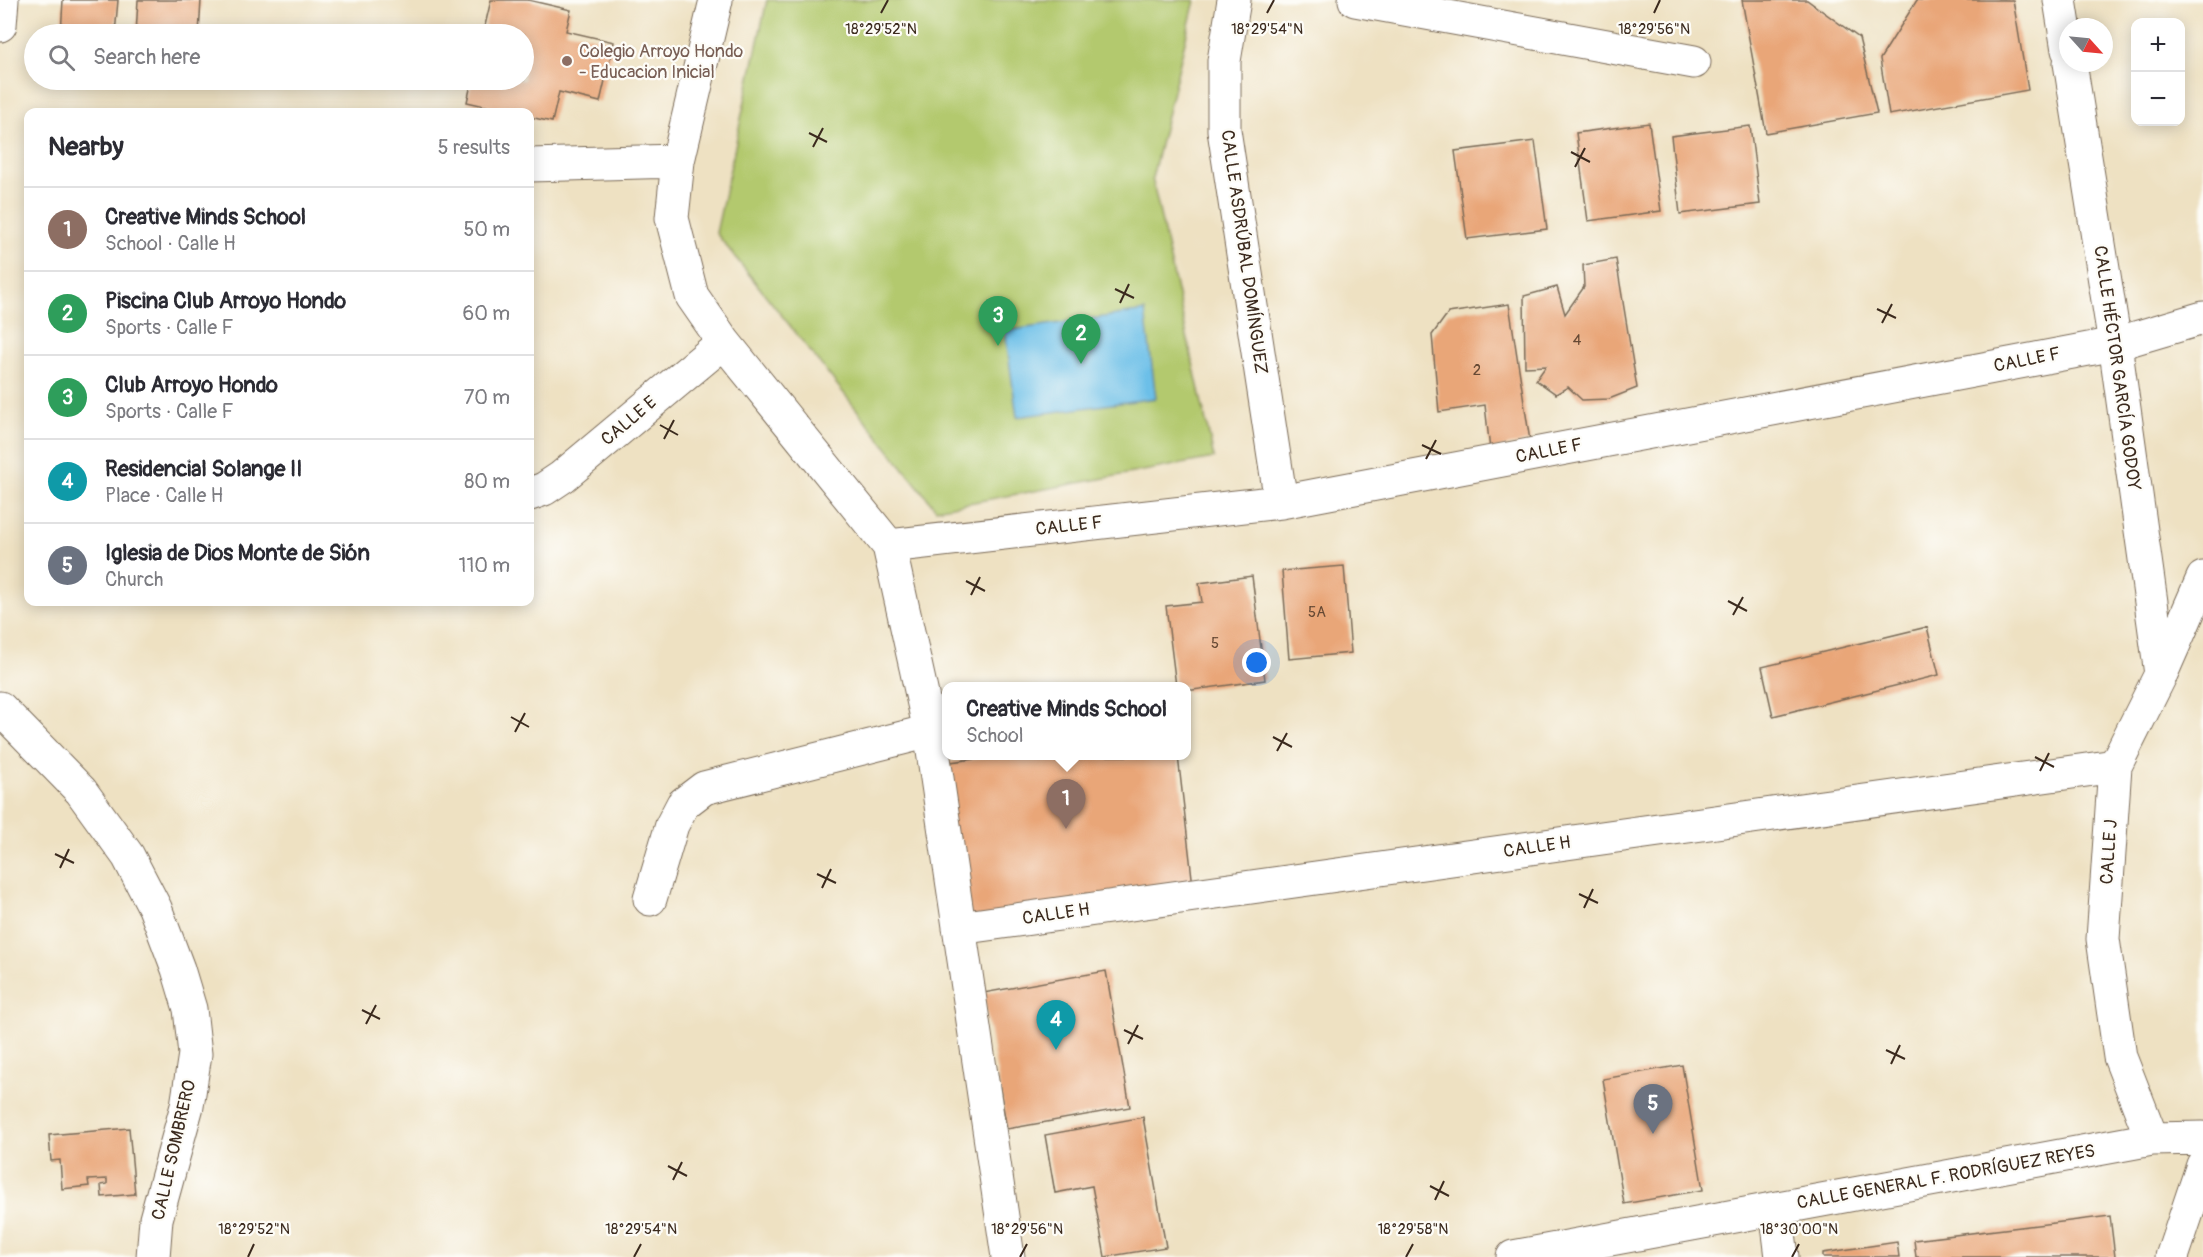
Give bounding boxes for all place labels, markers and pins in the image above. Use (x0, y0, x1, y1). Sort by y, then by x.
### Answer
place label: Colegio Arroyo Hondo - Educacion Inicial (579, 40, 743, 84)
marker: Colegio Arroyo Hondo - Educacion Inicial (560, 54, 574, 68)
pin: 3 (978, 296, 1018, 346)
pin: 2 (1062, 314, 1100, 364)
pin: 1 (1046, 780, 1086, 829)
pin: 4 (1036, 1000, 1076, 1050)
pin: 5 (1634, 1084, 1672, 1134)

